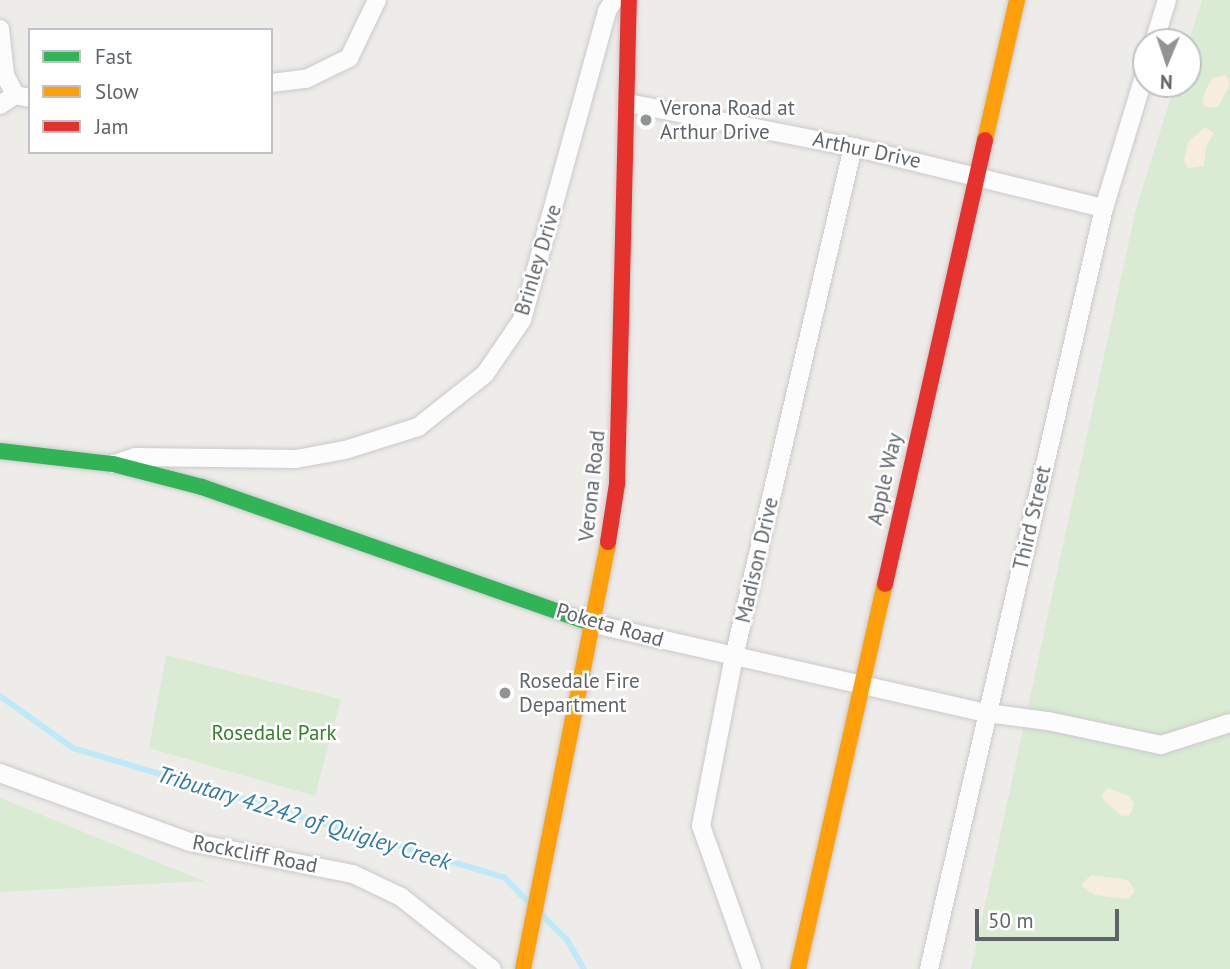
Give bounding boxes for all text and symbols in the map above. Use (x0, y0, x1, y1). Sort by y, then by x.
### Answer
legend (28, 28, 273, 154)
north arrow (1132, 28, 1202, 98)
text: Fast (95, 43, 132, 70)
text: N (1160, 70, 1173, 94)
text: Slow (95, 78, 139, 105)
place label: Verona Road at Arthur Drive (660, 95, 795, 145)
marker: Verona Road at Arthur Drive (638, 112, 654, 128)
text: Jam (95, 113, 129, 140)
street label: Arthur Drive (811, 126, 923, 174)
street label: Brinley Drive (509, 201, 567, 319)
street label: Verona Road (574, 429, 610, 543)
street label: Apple Way (862, 430, 908, 528)
street label: Third Street (1008, 463, 1056, 573)
street label: Madison Drive (730, 495, 784, 625)
street label: Poketa Road (554, 598, 666, 652)
place label: Rosedale Fire Department (519, 668, 640, 718)
marker: Rosedale Fire Department (497, 685, 513, 701)
park label: Rosedale Park (212, 720, 336, 746)
water label: Tributary 42242 of Quigley Creek (153, 760, 455, 876)
street label: Rockcliff Road (190, 830, 320, 878)
scale bar (978, 895, 1122, 939)
text: 50 m (988, 907, 1034, 934)

